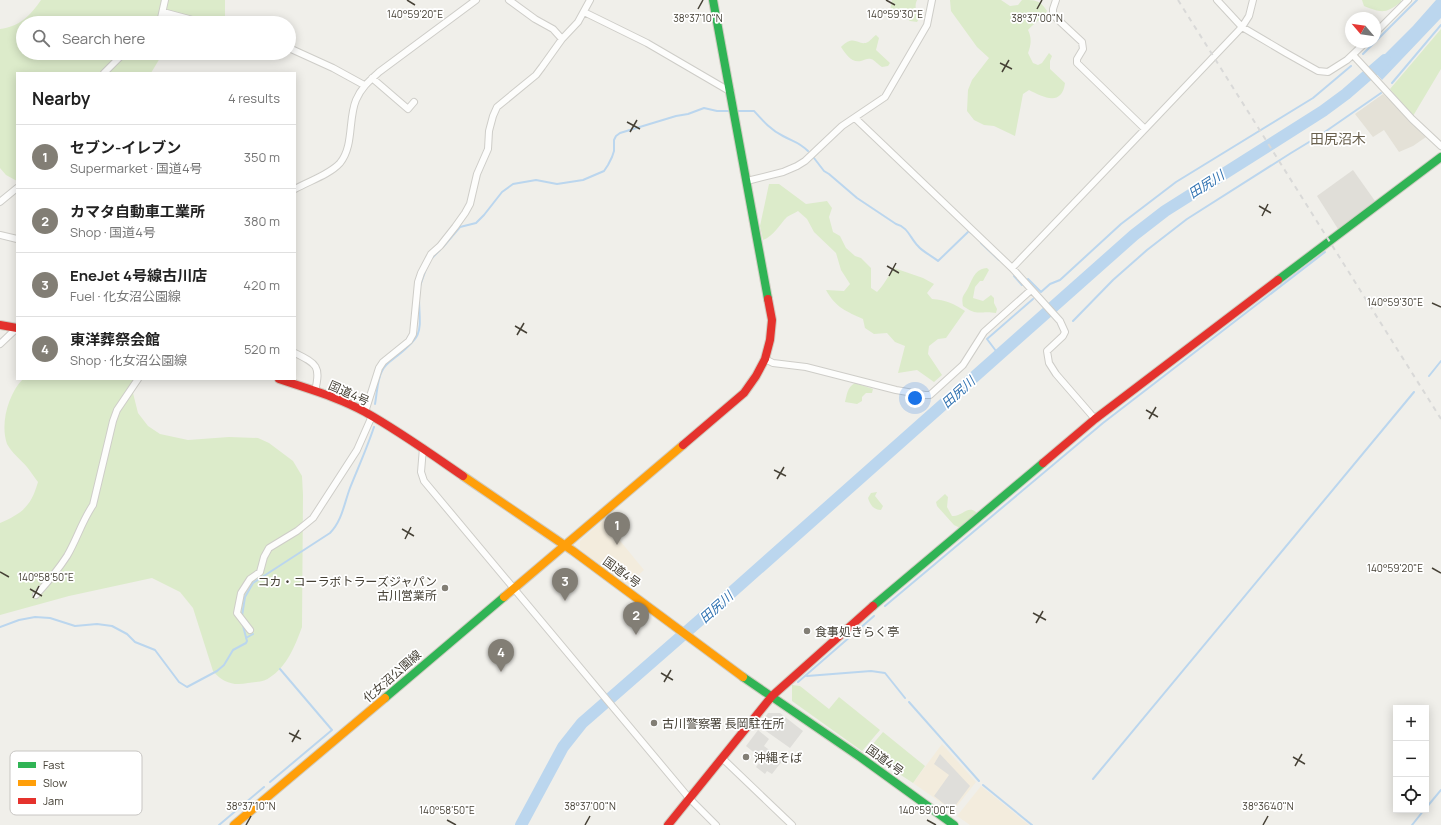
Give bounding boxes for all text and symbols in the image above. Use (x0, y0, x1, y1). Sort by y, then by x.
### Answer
text: 140°59'20"E (387, 7, 443, 21)
text: 140°59'30"E (867, 7, 923, 21)
text: 38°37'10"N (673, 11, 723, 25)
text: 38°37'00"N (1011, 11, 1063, 25)
north arrow (1345, 12, 1381, 48)
search box (16, 16, 296, 60)
icon: search (30, 27, 52, 49)
text: Search here (62, 28, 145, 49)
text: Nearby (32, 87, 90, 110)
text: 4 results (228, 89, 280, 107)
district label: 田尻沼木 (1310, 129, 1366, 148)
text: セブン-イレブン (70, 137, 181, 158)
text: 1 (42, 148, 48, 166)
text: 350 m (244, 148, 280, 166)
text: Supermarket · 国道4号 (70, 159, 203, 177)
water label: 田尻川 (1185, 165, 1229, 202)
text: カマタ自動車工業所 (70, 201, 205, 222)
text: 2 (41, 212, 49, 230)
text: 380 m (244, 212, 280, 230)
text: Shop · 国道4号 (70, 223, 156, 241)
text: EneJet 4号線古川店 (70, 265, 207, 286)
text: 3 (41, 276, 49, 294)
text: 420 m (243, 276, 280, 294)
text: Fuel · 化女沼公園線 (70, 287, 181, 305)
text: 140°59'30"E (1367, 295, 1423, 309)
text: 東洋葬祭会館 (70, 329, 160, 350)
text: 4 (41, 340, 49, 358)
text: 520 m (244, 340, 280, 358)
text: Shop · 化女沼公園線 (70, 351, 187, 369)
water label: 田尻川 (937, 371, 980, 412)
street label: 国道4号 (326, 376, 372, 410)
your location (905, 388, 925, 408)
pin: 1 (604, 512, 630, 545)
street label: 国道4号 (600, 552, 644, 592)
text: 140°59'20"E (1367, 561, 1423, 575)
pin: 3 (552, 568, 578, 601)
text: 140°58'50"E (18, 570, 74, 584)
place label: コカ・コーラボトラーズジャパン 古川営業所 (258, 573, 437, 604)
marker: コカ・コーラボトラーズジャパン 古川営業所 (440, 583, 450, 593)
water label: 田尻川 (695, 586, 738, 627)
pin: 2 (623, 602, 649, 635)
place label: 食事処きらく亭 (815, 623, 899, 640)
marker: 食事処きらく亭 (802, 626, 812, 636)
pin: 4 (488, 639, 514, 672)
street label: 化女沼公園線 (359, 646, 425, 706)
map controls (1393, 705, 1429, 813)
button: + (1393, 705, 1429, 741)
place label: 古川警察署 長岡駐在所 (662, 715, 784, 732)
marker: 古川警察署 長岡駐在所 (649, 718, 659, 728)
street label: 国道4号 (863, 740, 907, 780)
button: − (1393, 741, 1429, 777)
place label: 沖縄そば (754, 749, 802, 766)
legend (10, 751, 142, 815)
marker: 沖縄そば (741, 752, 751, 762)
text: Fast (43, 757, 65, 772)
text: Slow (43, 775, 68, 790)
button: locate (1393, 777, 1429, 813)
text: Jam (43, 793, 64, 808)
text: 38°37'10"N (226, 799, 276, 813)
text: 38°37'00"N (564, 799, 616, 813)
text: 38°36'40"N (1242, 799, 1294, 813)
text: 140°58'50"E (419, 803, 475, 817)
text: 140°59'00"E (899, 803, 955, 817)

